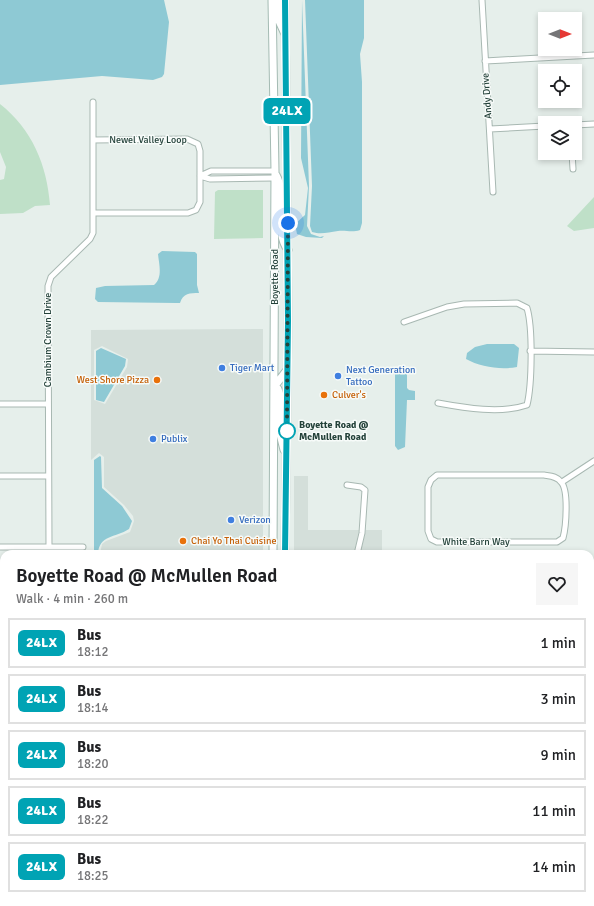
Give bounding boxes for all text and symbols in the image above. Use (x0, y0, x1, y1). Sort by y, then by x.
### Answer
north arrow (538, 12, 582, 56)
map controls (538, 12, 582, 160)
button: locate (538, 64, 582, 108)
street label: Andy Drive (479, 73, 495, 119)
line badge: 24LX (259, 98, 315, 124)
text: 24LX (271, 102, 303, 119)
button: layers (538, 116, 582, 160)
street label: Newel Valley Loop (109, 134, 187, 146)
your location (278, 213, 298, 233)
street label: Boyette Road (269, 249, 281, 305)
street label: Cambium Crown Drive (42, 293, 54, 387)
place label: Tiger Mart (230, 362, 275, 374)
marker: Tiger Mart (217, 363, 227, 373)
place label: Next Generation Tattoo (346, 364, 416, 388)
marker: Next Generation Tattoo (333, 371, 343, 381)
place label: West Shore Pizza (77, 374, 149, 386)
marker: West Shore Pizza (152, 375, 162, 385)
place label: Culver's (332, 389, 366, 401)
marker: Culver's (319, 390, 329, 400)
place label: Boyette Road @ McMullen Road (299, 419, 369, 443)
marker: Boyette Road @ McMullen Road (278, 422, 296, 440)
place label: Publix (161, 433, 188, 445)
marker: Publix (148, 434, 158, 444)
place label: Verizon (239, 514, 271, 526)
marker: Verizon (226, 515, 236, 525)
place label: Chai Yo Thai Cuisine (191, 535, 276, 547)
marker: Chai Yo Thai Cuisine (178, 536, 188, 546)
street label: White Barn Way (442, 536, 510, 548)
button: heart (536, 563, 578, 605)
text: Boyette Road @ McMullen Road (16, 564, 277, 588)
text: Walk · 4 min · 260 m (16, 591, 128, 607)
text: Bus (77, 626, 101, 644)
text: 24LX (26, 634, 57, 651)
text: 1 min (540, 634, 576, 652)
text: 18:12 (77, 644, 109, 660)
text: Bus (77, 682, 101, 700)
text: 24LX (26, 690, 57, 707)
text: 3 min (540, 690, 576, 708)
text: 18:14 (77, 700, 109, 716)
text: Bus (77, 738, 101, 756)
text: 24LX (26, 746, 57, 763)
text: 9 min (540, 746, 576, 764)
text: 18:20 (77, 756, 109, 772)
text: Bus (77, 794, 101, 812)
text: 24LX (26, 802, 57, 819)
text: 11 min (532, 802, 576, 820)
text: 18:22 (77, 812, 109, 828)
text: Bus (77, 850, 101, 868)
text: 24LX (26, 858, 57, 875)
text: 14 min (532, 858, 576, 876)
text: 18:25 (77, 868, 109, 884)

